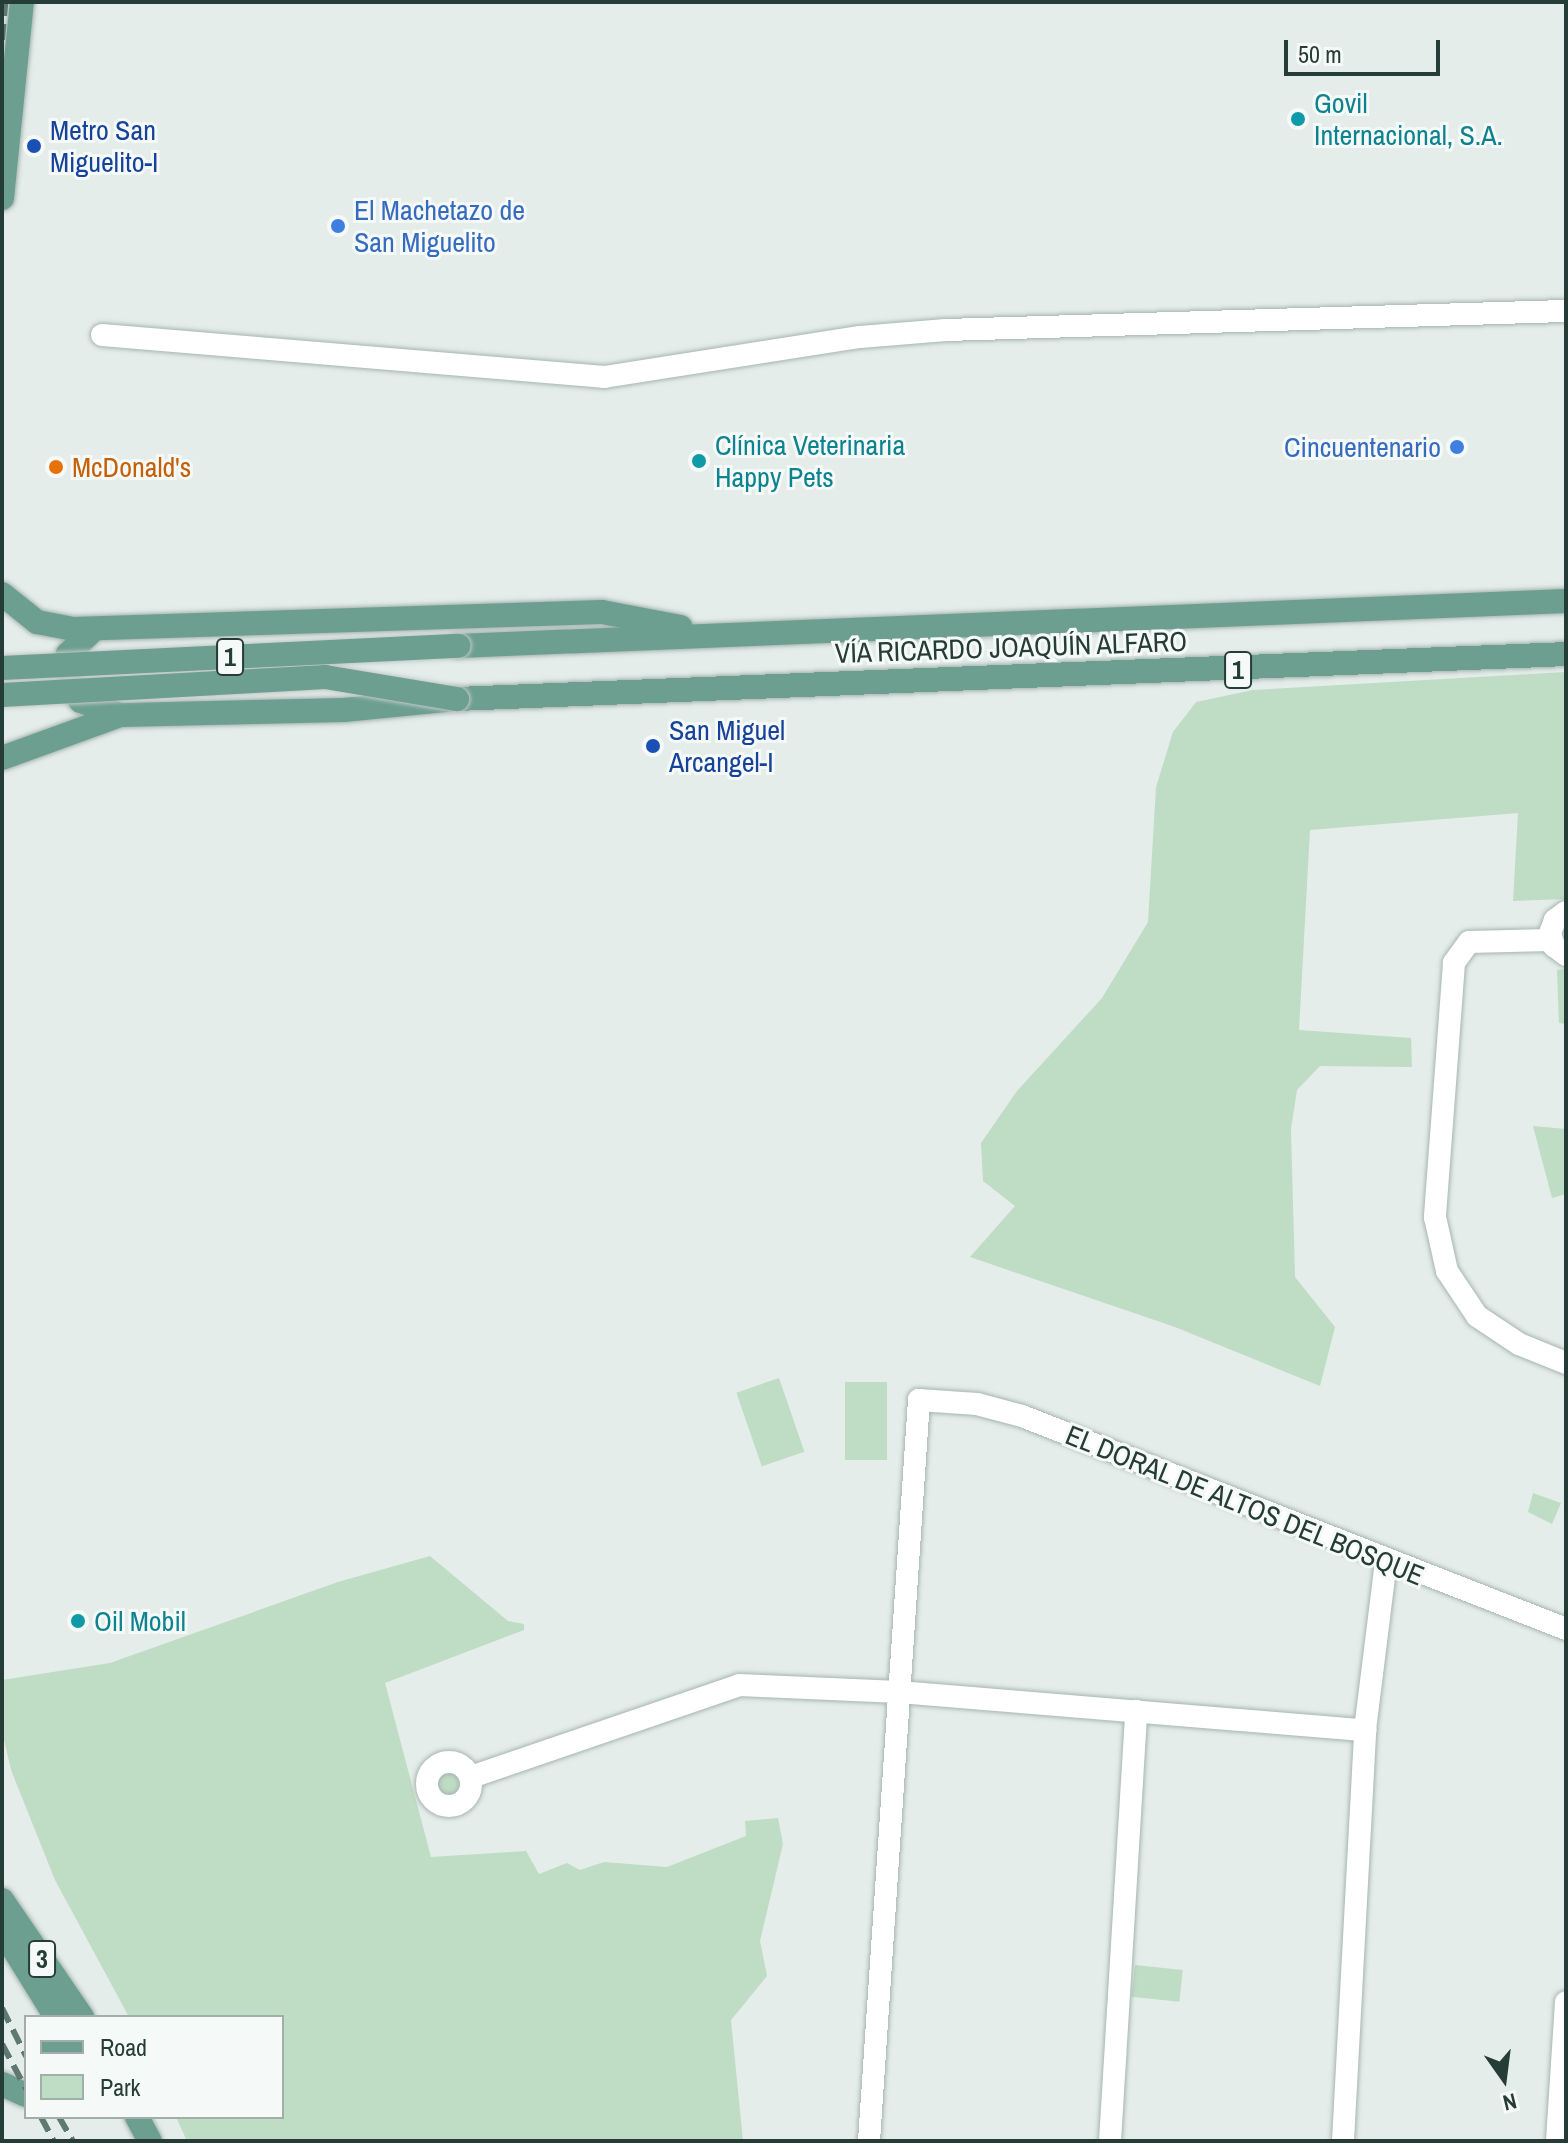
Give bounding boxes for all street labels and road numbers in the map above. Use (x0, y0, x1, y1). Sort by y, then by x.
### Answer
street label: VÍA RICARDO JOAQUÍN ALFARO (833, 624, 1189, 670)
road number: 1 (216, 635, 244, 679)
road number: 1 (1224, 648, 1252, 692)
street label: EL DORAL DE ALTOS DEL BOSQUE (1059, 1417, 1431, 1593)
road number: 3 (28, 1937, 56, 1981)

